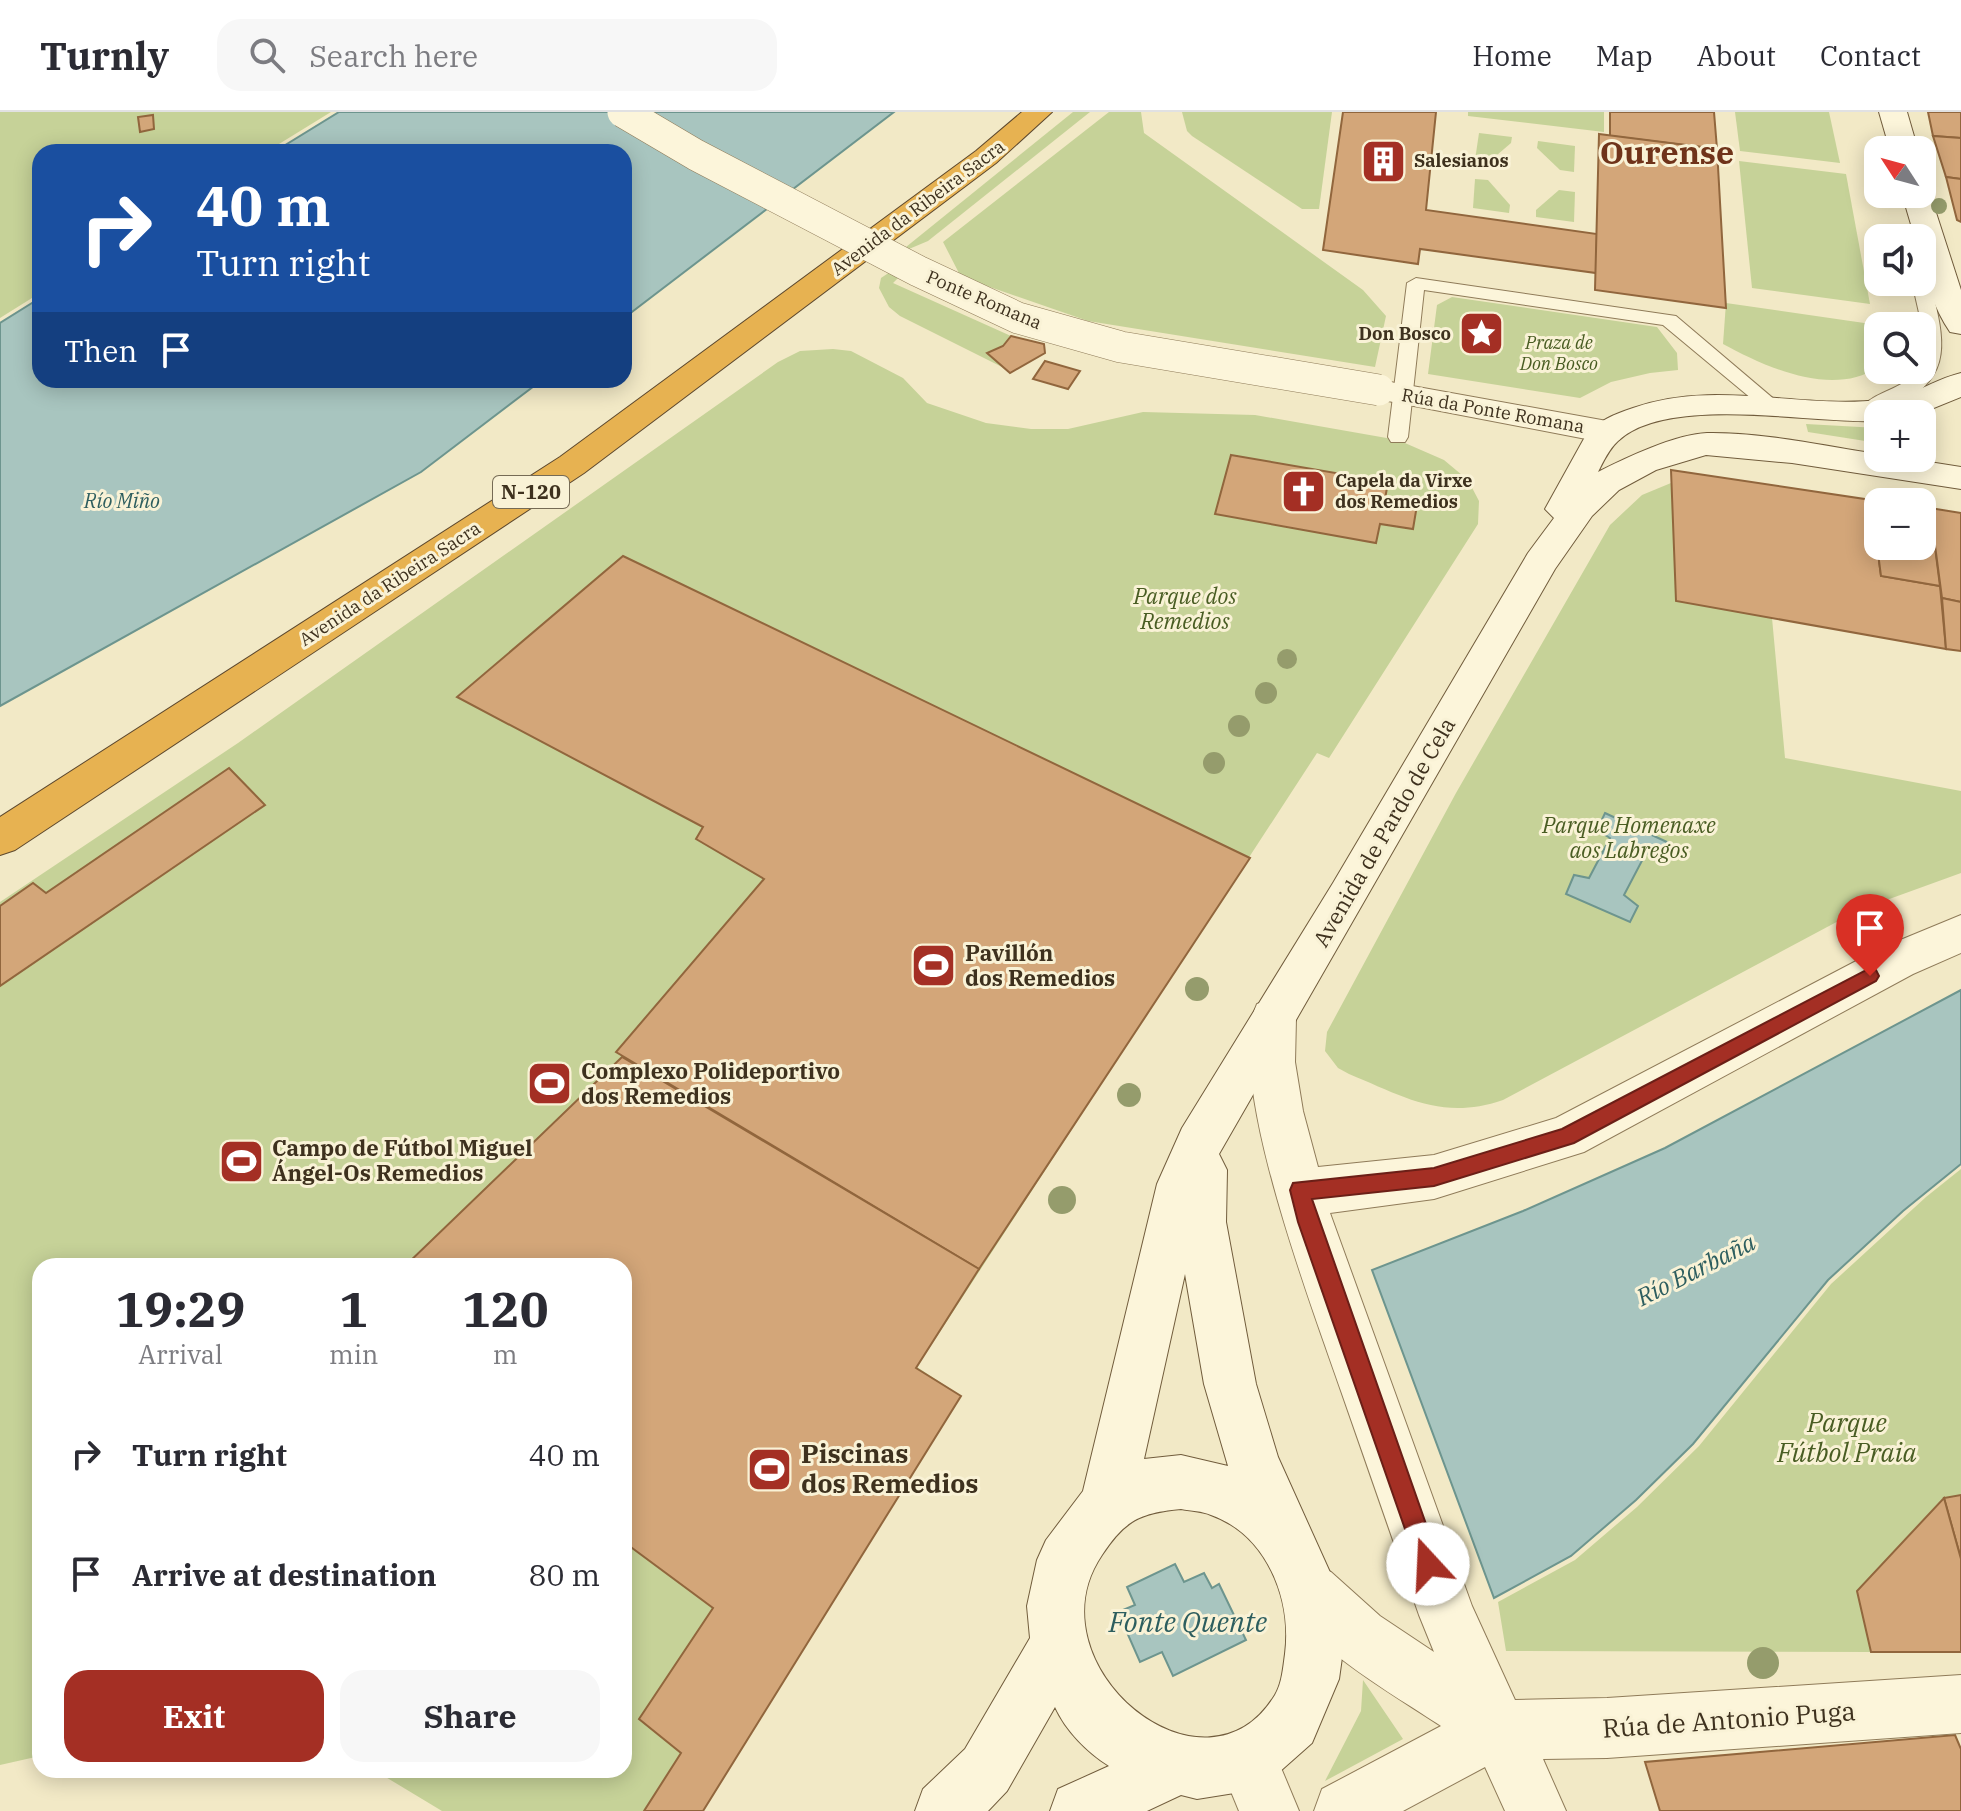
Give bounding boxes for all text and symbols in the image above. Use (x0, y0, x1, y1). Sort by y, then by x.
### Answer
search box (217, 19, 777, 91)
text: Turnly (40, 31, 169, 80)
icon: search (245, 33, 289, 77)
text: Search here (309, 36, 478, 75)
text: Home (1472, 37, 1552, 74)
text: Map (1596, 37, 1653, 74)
text: About (1697, 37, 1776, 74)
text: Contact (1820, 37, 1921, 74)
district label: Ourense (1600, 131, 1734, 173)
street label: Avenida da Ribeira Sacra (826, 135, 1009, 280)
north arrow (1864, 136, 1936, 208)
map controls (1864, 136, 1936, 560)
building icon: Salesianos (1359, 137, 1407, 185)
place label: Salesianos (1414, 149, 1509, 172)
text: 40 m (196, 169, 331, 241)
icon: right (64, 176, 168, 280)
button: sound (1864, 224, 1936, 296)
text: Turn right (196, 239, 370, 286)
street label: Ponte Romana (923, 265, 1045, 334)
place icon: Don Bosco (1458, 310, 1506, 358)
button: search (1864, 312, 1936, 384)
place label: Don Bosco (1359, 322, 1451, 345)
icon: arrive (154, 328, 198, 372)
text: Then (64, 331, 138, 370)
park label: Praza de Don Bosco (1519, 331, 1598, 375)
street label: Rúa da Ponte Romana (1400, 383, 1586, 438)
button: + (1864, 400, 1936, 472)
church icon: Capela da Virxe dos Remedios (1280, 467, 1328, 515)
place label: Capela da Virxe dos Remedios (1335, 469, 1472, 513)
road number: N-120 (493, 476, 569, 508)
water label: Río Miño (83, 487, 160, 514)
button: − (1864, 488, 1936, 560)
street label: Avenida da Ribeira Sacra (295, 516, 485, 651)
park label: Parque dos Remedios (1132, 581, 1237, 635)
street label: Avenida de Pardo de Cela (1306, 712, 1461, 952)
park label: Parque Homenaxe aos Labregos (1541, 810, 1716, 864)
pin (1836, 894, 1904, 976)
icon: arrive (1848, 906, 1892, 950)
place label: Pavillón dos Remedios (965, 938, 1115, 992)
sports icon: Pavillón dos Remedios (910, 942, 958, 990)
place label: Complexo Polideportivo dos Remedios (581, 1056, 840, 1110)
sports icon: Complexo Polideportivo dos Remedios (526, 1060, 574, 1108)
place label: Campo de Fútbol Miguel Ángel-Os Remedios (272, 1133, 532, 1187)
sports icon: Campo de Fútbol Miguel Ángel-Os Remedios (217, 1137, 265, 1185)
water label: Río Barbaña (1630, 1225, 1761, 1313)
text: 19:29 (116, 1278, 245, 1340)
text: 1 (339, 1278, 368, 1340)
text: 120 (462, 1278, 548, 1340)
text: Arrival (138, 1337, 223, 1371)
text: min (329, 1337, 378, 1371)
text: m (493, 1337, 518, 1371)
park label: Parque Fútbol Praia (1776, 1405, 1917, 1469)
icon: right (64, 1432, 108, 1476)
text: Turn right (132, 1435, 287, 1474)
text: 40 m (528, 1435, 600, 1474)
place label: Piscinas dos Remedios (801, 1436, 979, 1500)
sports icon: Piscinas dos Remedios (746, 1445, 794, 1493)
position arrow (1386, 1522, 1470, 1606)
icon: arrive (64, 1552, 108, 1596)
text: Arrive at destination (132, 1555, 437, 1594)
text: 80 m (528, 1555, 600, 1594)
water label: Fonte Quente (1108, 1603, 1268, 1640)
button: Exit (64, 1670, 324, 1762)
button: Share (340, 1670, 600, 1762)
street label: Rúa de Antonio Puga (1601, 1693, 1857, 1745)

